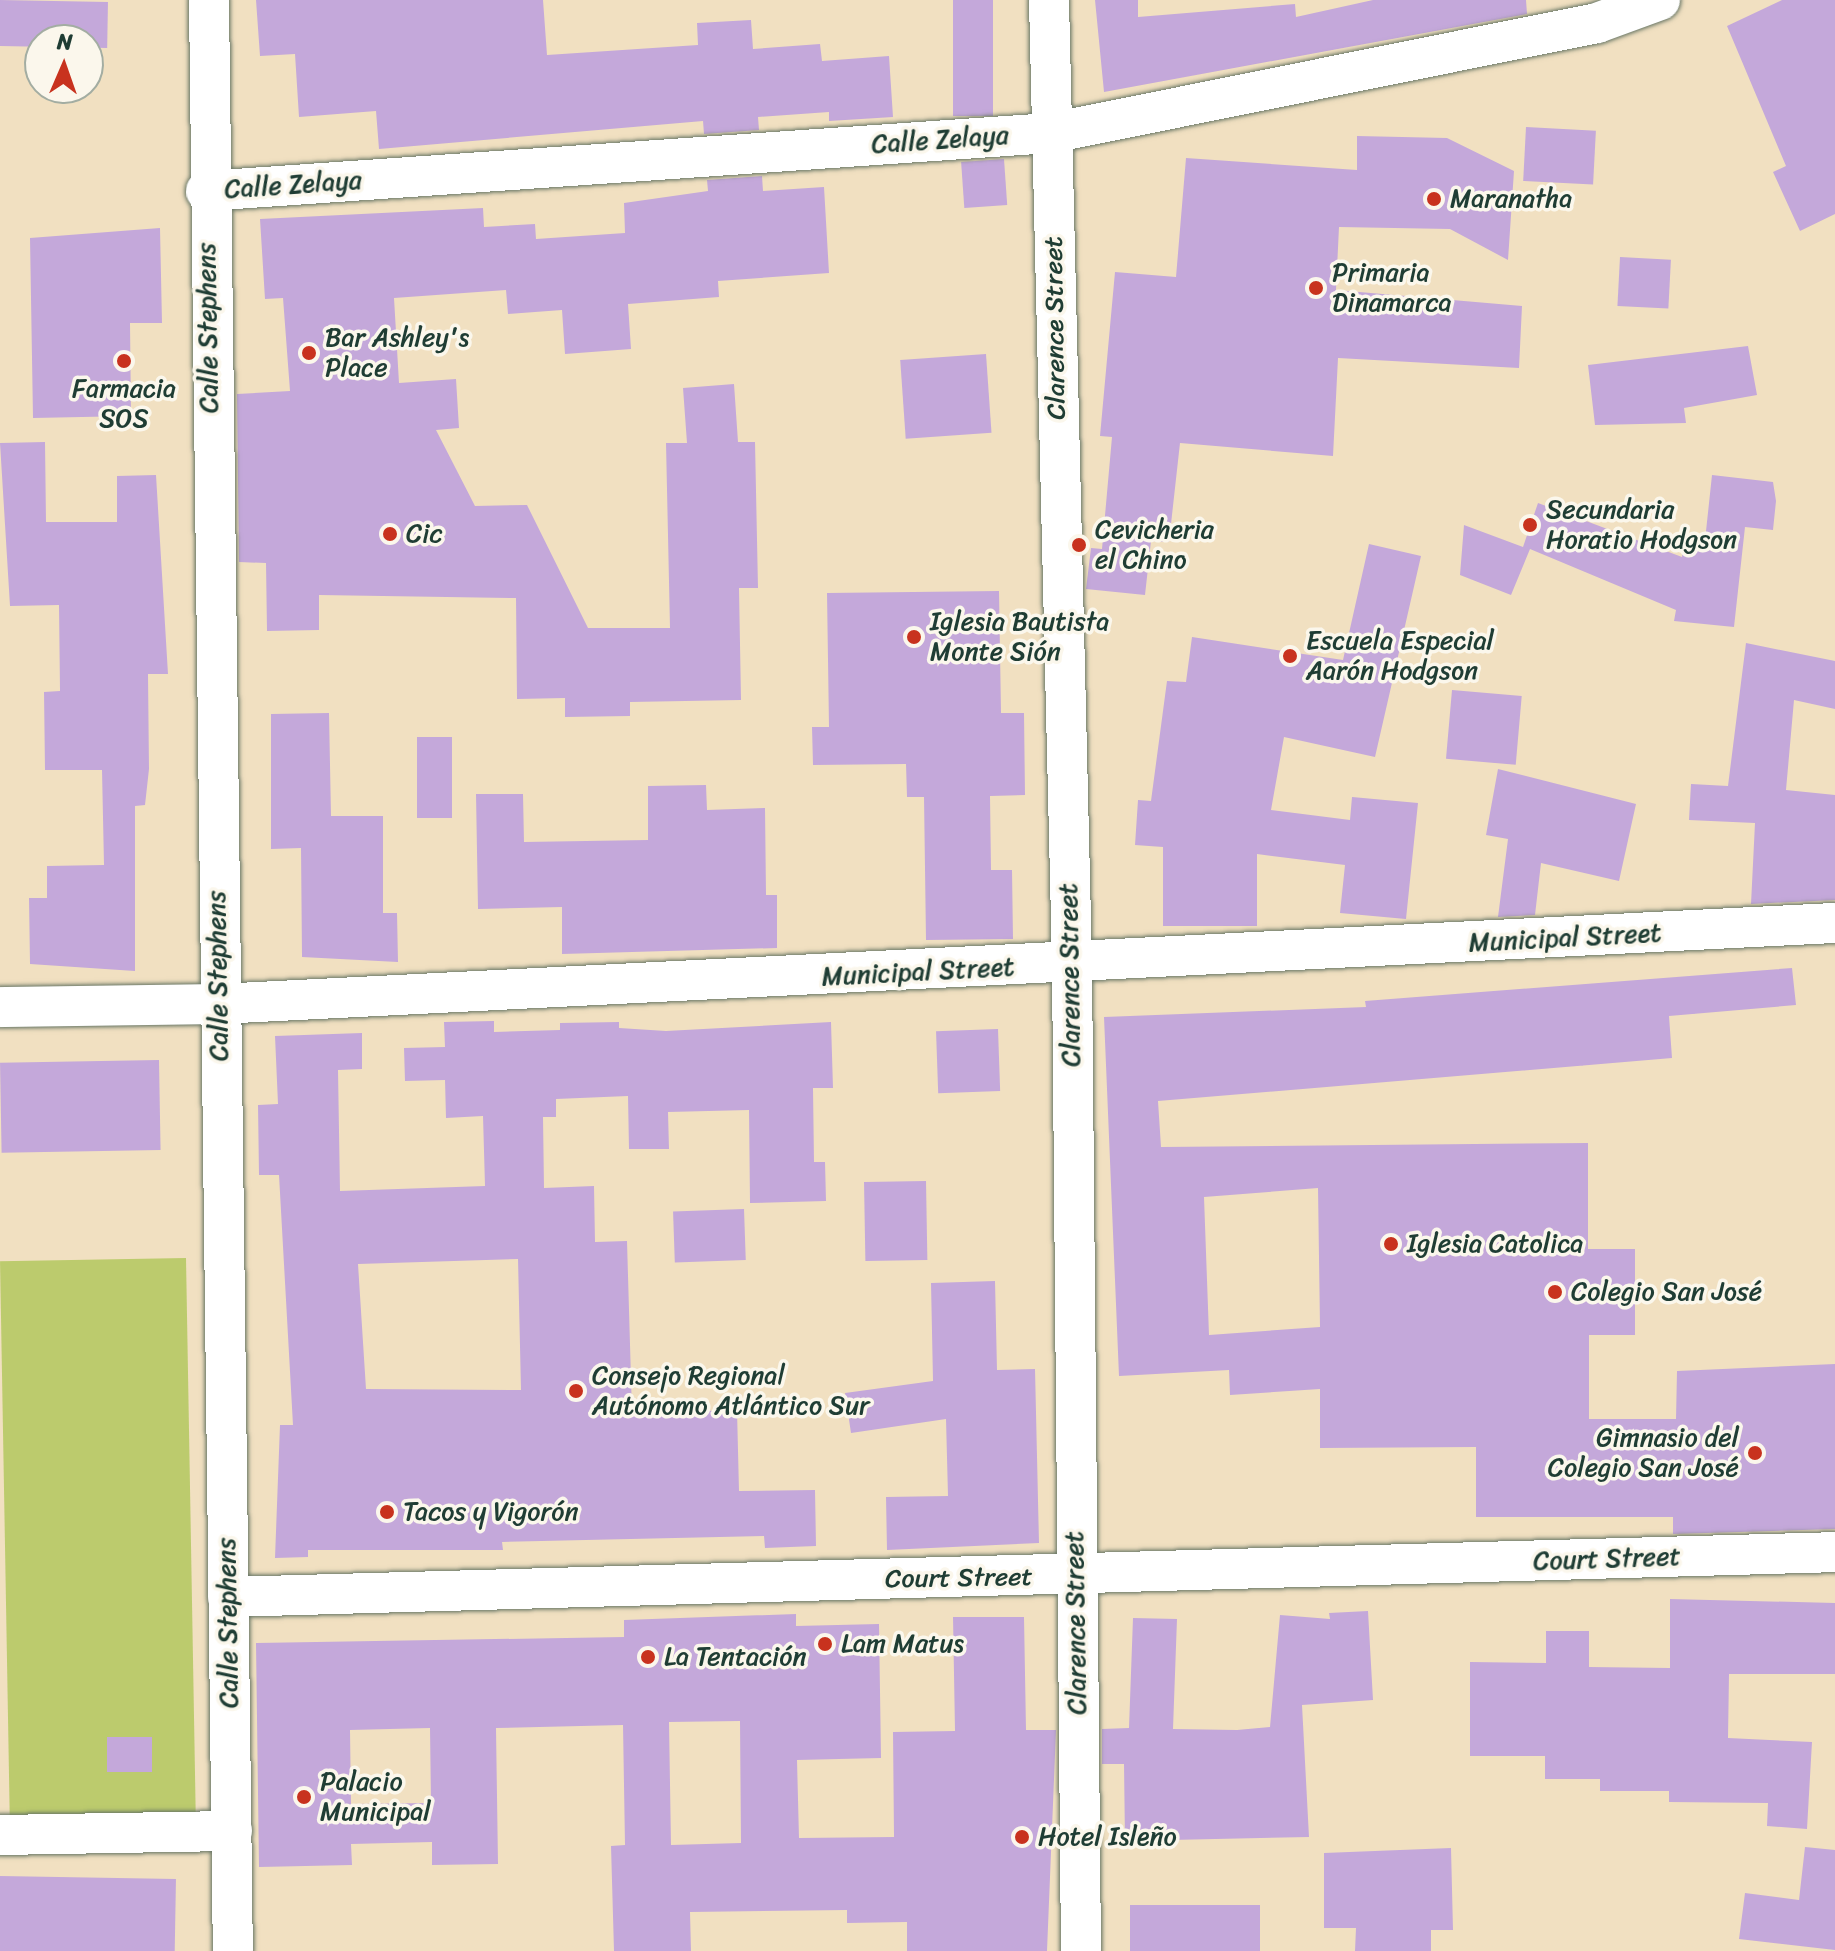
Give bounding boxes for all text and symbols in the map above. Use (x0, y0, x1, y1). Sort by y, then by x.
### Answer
text: N (56, 22, 73, 61)
north arrow (24, 24, 104, 104)
street label: Calle Zelaya (870, 120, 1010, 160)
street label: Calle Zelaya (223, 165, 363, 205)
place label: Maranatha (1450, 183, 1572, 215)
marker: Maranatha (1425, 190, 1443, 208)
street label: Clarence Street (1038, 236, 1072, 420)
street label: Calle Stephens (191, 242, 225, 414)
place label: Primaria Dinamarca (1332, 257, 1451, 318)
marker: Primaria Dinamarca (1307, 279, 1325, 297)
place label: Bar Ashley's Place (325, 322, 470, 384)
marker: Bar Ashley's Place (300, 344, 318, 362)
marker: Farmacia SOS (115, 352, 133, 370)
place label: Farmacia SOS (72, 373, 176, 434)
place label: Secundaria Horatio Hodgson (1546, 494, 1736, 556)
place label: Cevicheria el Chino (1095, 514, 1214, 576)
marker: Secundaria Horatio Hodgson (1521, 516, 1539, 534)
place label: Cic (406, 518, 442, 550)
marker: Cic (381, 525, 399, 543)
marker: Cevicheria el Chino (1070, 536, 1088, 554)
place label: Iglesia Bautista Monte Sión (930, 606, 1109, 668)
place label: Escuela Especial Aarón Hodgson (1306, 625, 1494, 686)
marker: Iglesia Bautista Monte Sión (905, 628, 923, 646)
marker: Escuela Especial Aarón Hodgson (1281, 647, 1299, 665)
street label: Clarence Street (1053, 883, 1087, 1067)
street label: Calle Stephens (201, 890, 235, 1062)
street label: Municipal Street (1468, 917, 1662, 959)
street label: Municipal Street (821, 951, 1015, 993)
place label: Iglesia Catolica (1407, 1228, 1583, 1260)
marker: Iglesia Catolica (1382, 1235, 1400, 1253)
place label: Colegio San José (1571, 1276, 1762, 1308)
marker: Colegio San José (1546, 1283, 1564, 1301)
place label: Consejo Regional Autónomo Atlántico Sur (592, 1360, 870, 1422)
marker: Consejo Regional Autónomo Atlántico Sur (567, 1382, 585, 1400)
place label: Gimnasio del Colegio San José (1548, 1422, 1739, 1484)
marker: Gimnasio del Colegio San José (1746, 1444, 1764, 1462)
place label: Tacos y Vigorón (403, 1496, 580, 1528)
marker: Tacos y Vigorón (378, 1503, 396, 1521)
street label: Clarence Street (1059, 1531, 1093, 1715)
street label: Calle Stephens (211, 1537, 245, 1709)
street label: Court Street (1533, 1541, 1681, 1577)
street label: Court Street (885, 1561, 1033, 1595)
place label: Lam Matus (841, 1628, 964, 1660)
marker: Lam Matus (816, 1635, 834, 1653)
place label: La Tentación (664, 1641, 807, 1673)
marker: La Tentación (639, 1648, 657, 1666)
place label: Palacio Municipal (320, 1766, 431, 1828)
marker: Palacio Municipal (295, 1788, 313, 1806)
place label: Hotel Isleño (1038, 1821, 1179, 1853)
marker: Hotel Isleño (1013, 1828, 1031, 1846)

